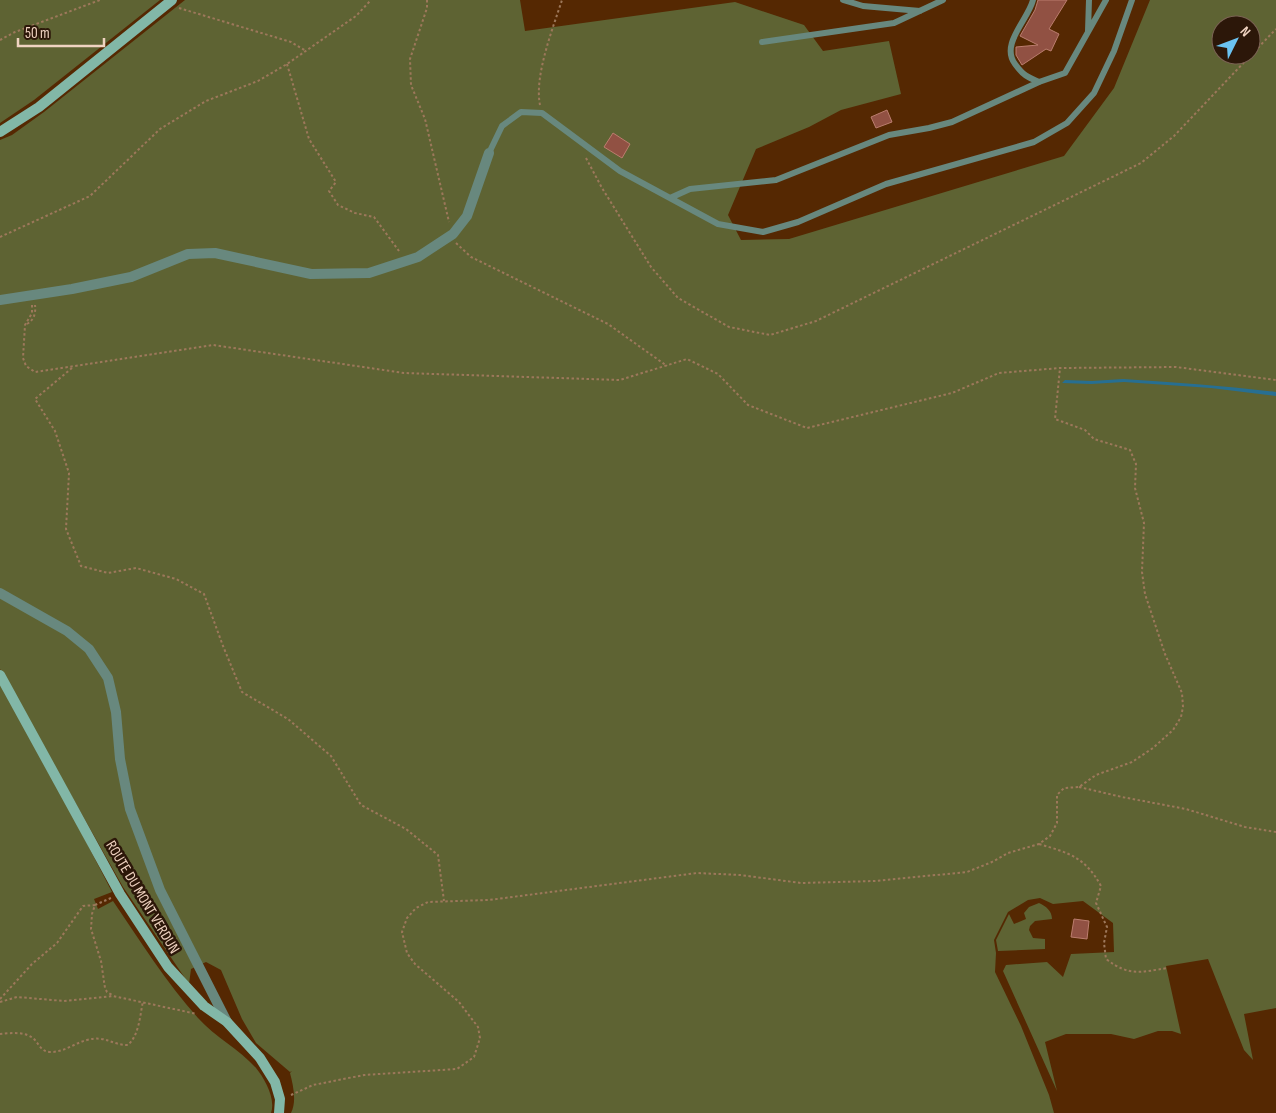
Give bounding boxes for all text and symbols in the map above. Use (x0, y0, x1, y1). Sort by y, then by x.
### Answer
scale bar (18, 15, 104, 47)
north arrow (1211, 15, 1261, 65)
text: N (1236, 23, 1254, 40)
text: 50 m (25, 24, 50, 43)
street label: ROUTE DU MONT VERDUN (101, 837, 184, 957)

